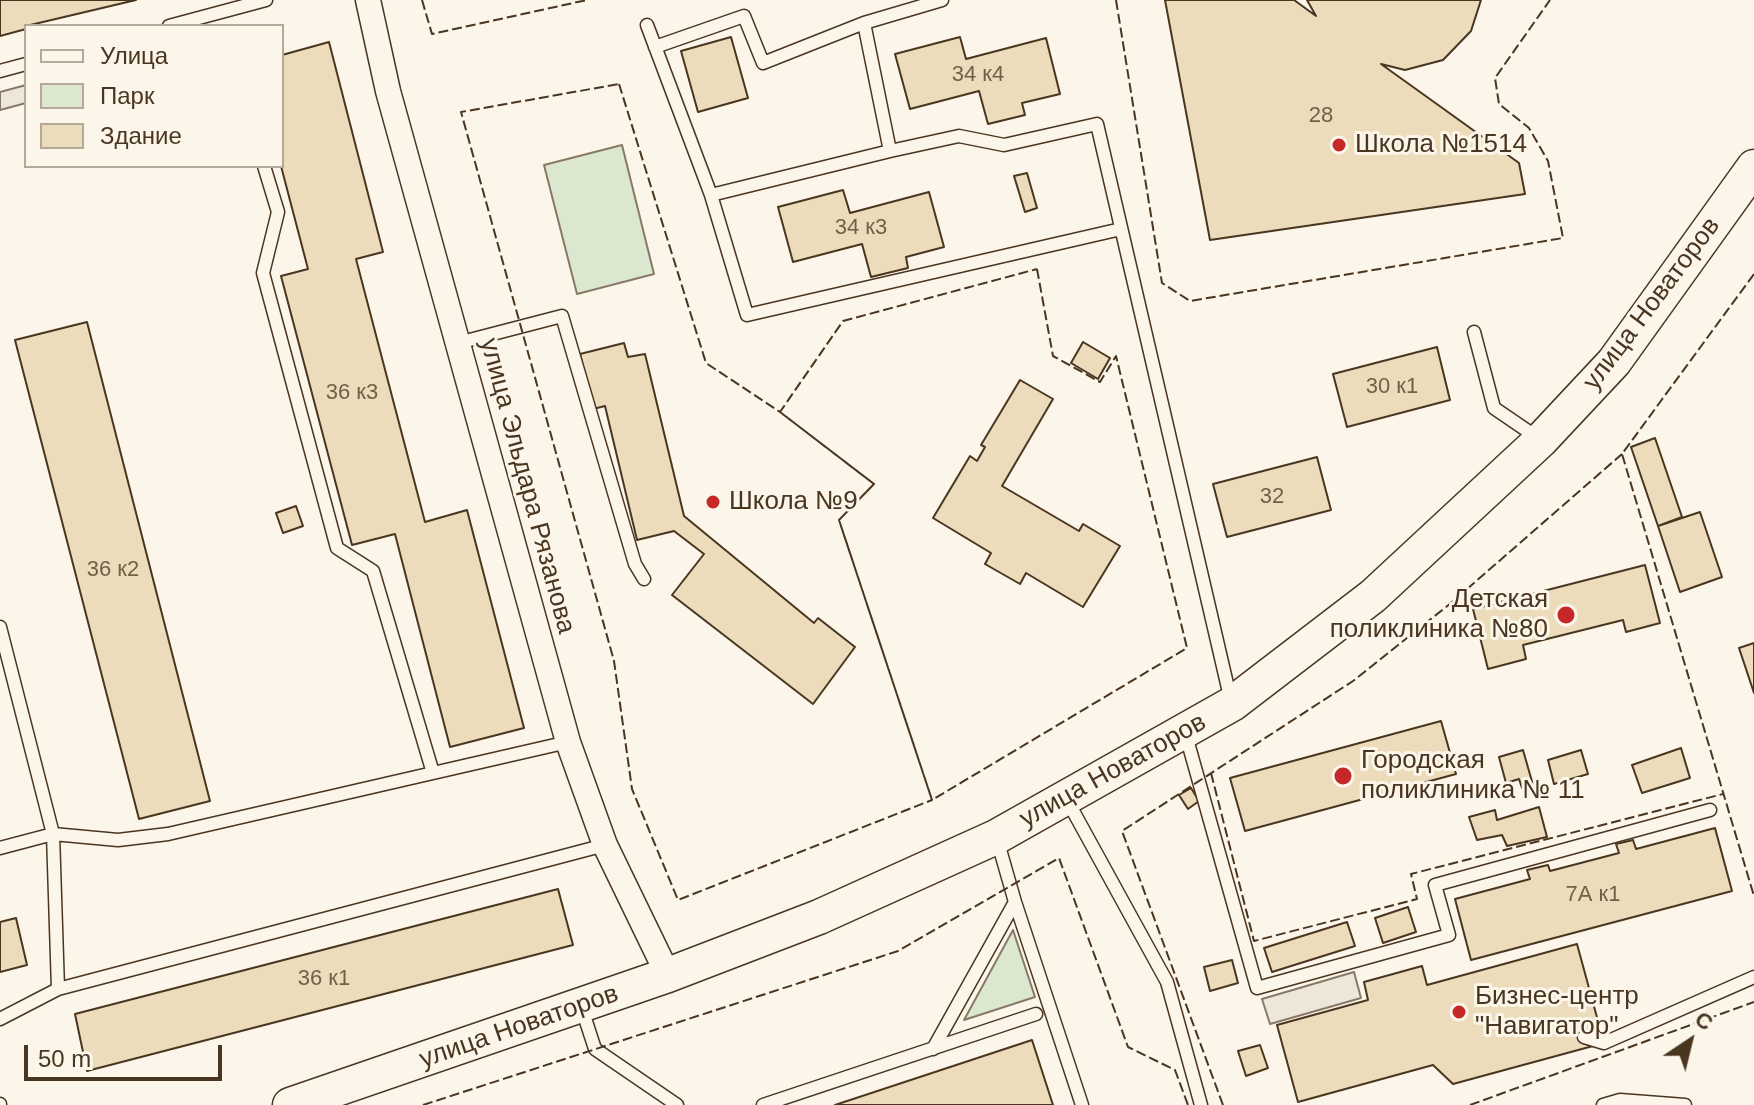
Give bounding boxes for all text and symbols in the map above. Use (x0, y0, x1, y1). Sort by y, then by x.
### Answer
legend (24, 24, 284, 168)
text: Улица (100, 42, 168, 69)
house number: 34 к4 (952, 62, 1004, 88)
text: Парк (100, 82, 154, 109)
house number: 28 (1309, 103, 1333, 129)
text: Здание (100, 122, 182, 149)
place label: Школа №1514 (1355, 129, 1527, 161)
marker: Школа №1514 (1330, 136, 1348, 154)
street label: улица Новаторов (1577, 211, 1727, 397)
house number: 34 к3 (835, 215, 887, 241)
street label: улица Эльдара Рязанова (472, 335, 582, 637)
house number: 30 к1 (1366, 374, 1418, 400)
house number: 36 к3 (326, 380, 378, 406)
house number: 32 (1260, 484, 1284, 510)
place label: Школа №9 (729, 486, 858, 518)
marker: Школа №9 (704, 493, 722, 511)
house number: 36 к2 (87, 557, 139, 583)
place label: Детская поликлиника №80 (1330, 584, 1548, 646)
marker: Детская поликлиника №80 (1555, 604, 1577, 626)
street label: улица Новаторов (1014, 707, 1212, 835)
place label: Городская поликлиника № 11 (1361, 745, 1585, 806)
marker: Городская поликлиника № 11 (1332, 765, 1354, 787)
house number: 7А к1 (1566, 882, 1620, 908)
house number: 36 к1 (298, 966, 350, 992)
street label: улица Новаторов (416, 978, 622, 1076)
place label: Бизнеc-центр "Навигатор" (1475, 981, 1639, 1042)
north arrow (1650, 1001, 1730, 1081)
marker: Бизнеc-центр "Навигатор" (1450, 1003, 1468, 1021)
text: С (1690, 1006, 1718, 1036)
scale bar (28, 1029, 226, 1079)
text: 50 m (38, 1045, 91, 1072)

